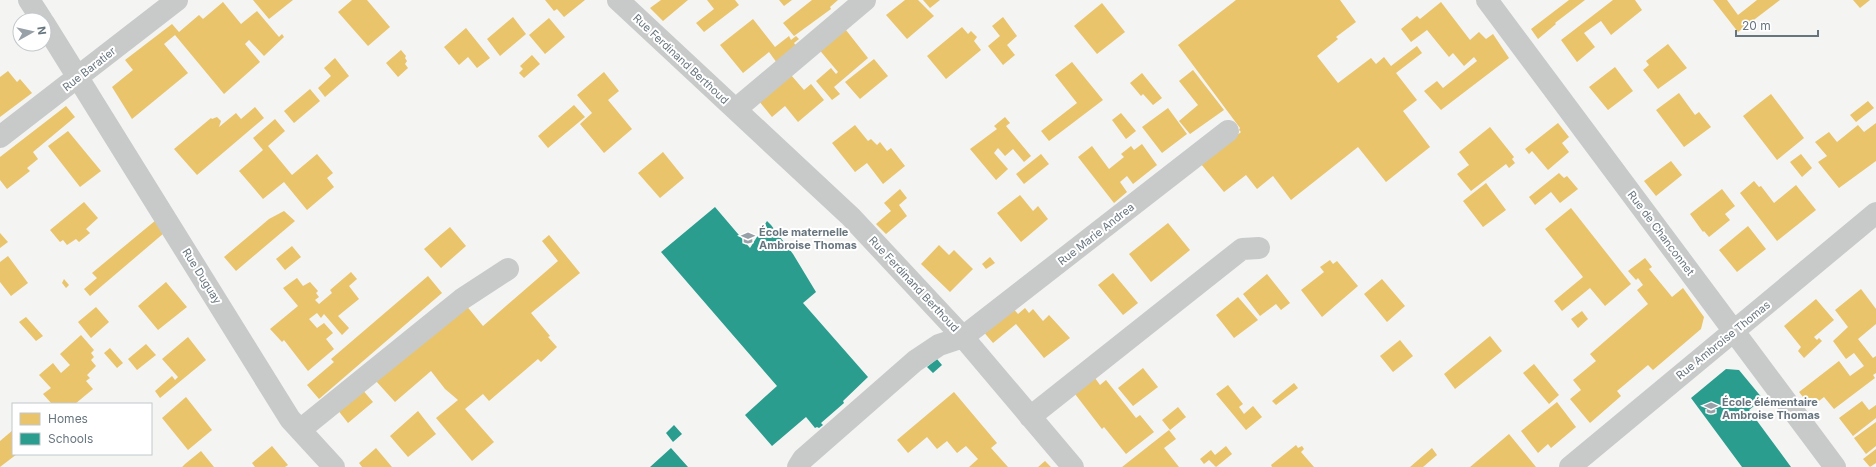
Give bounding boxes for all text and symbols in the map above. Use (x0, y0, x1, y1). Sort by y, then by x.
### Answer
street label: Rue Ferdinand Berthoud (630, 11, 732, 107)
north arrow (12, 12, 52, 52)
scale bar (1736, 12, 1818, 38)
text: 20 m (1742, 18, 1771, 33)
text: N (34, 25, 49, 36)
street label: Rue Baratier (60, 44, 118, 94)
street label: Rue de Chanconnet (1625, 188, 1698, 278)
street label: Rue Marie Andrea (1055, 200, 1137, 268)
place label: École maternelle Ambroise Thomas (759, 225, 857, 252)
school or university icon: École maternelle Ambroise Thomas (740, 230, 756, 246)
street label: Rue Ferdinand Berthoud (866, 233, 962, 335)
street label: Rue Duguay (179, 246, 225, 306)
street label: Rue Ambroise Thomas (1673, 297, 1773, 382)
place label: École élémentaire Ambroise Thomas (1722, 395, 1820, 422)
school or university icon: École élémentaire Ambroise Thomas (1703, 400, 1719, 416)
legend (12, 403, 152, 455)
text: Homes (48, 411, 88, 426)
text: Schools (48, 431, 93, 446)

